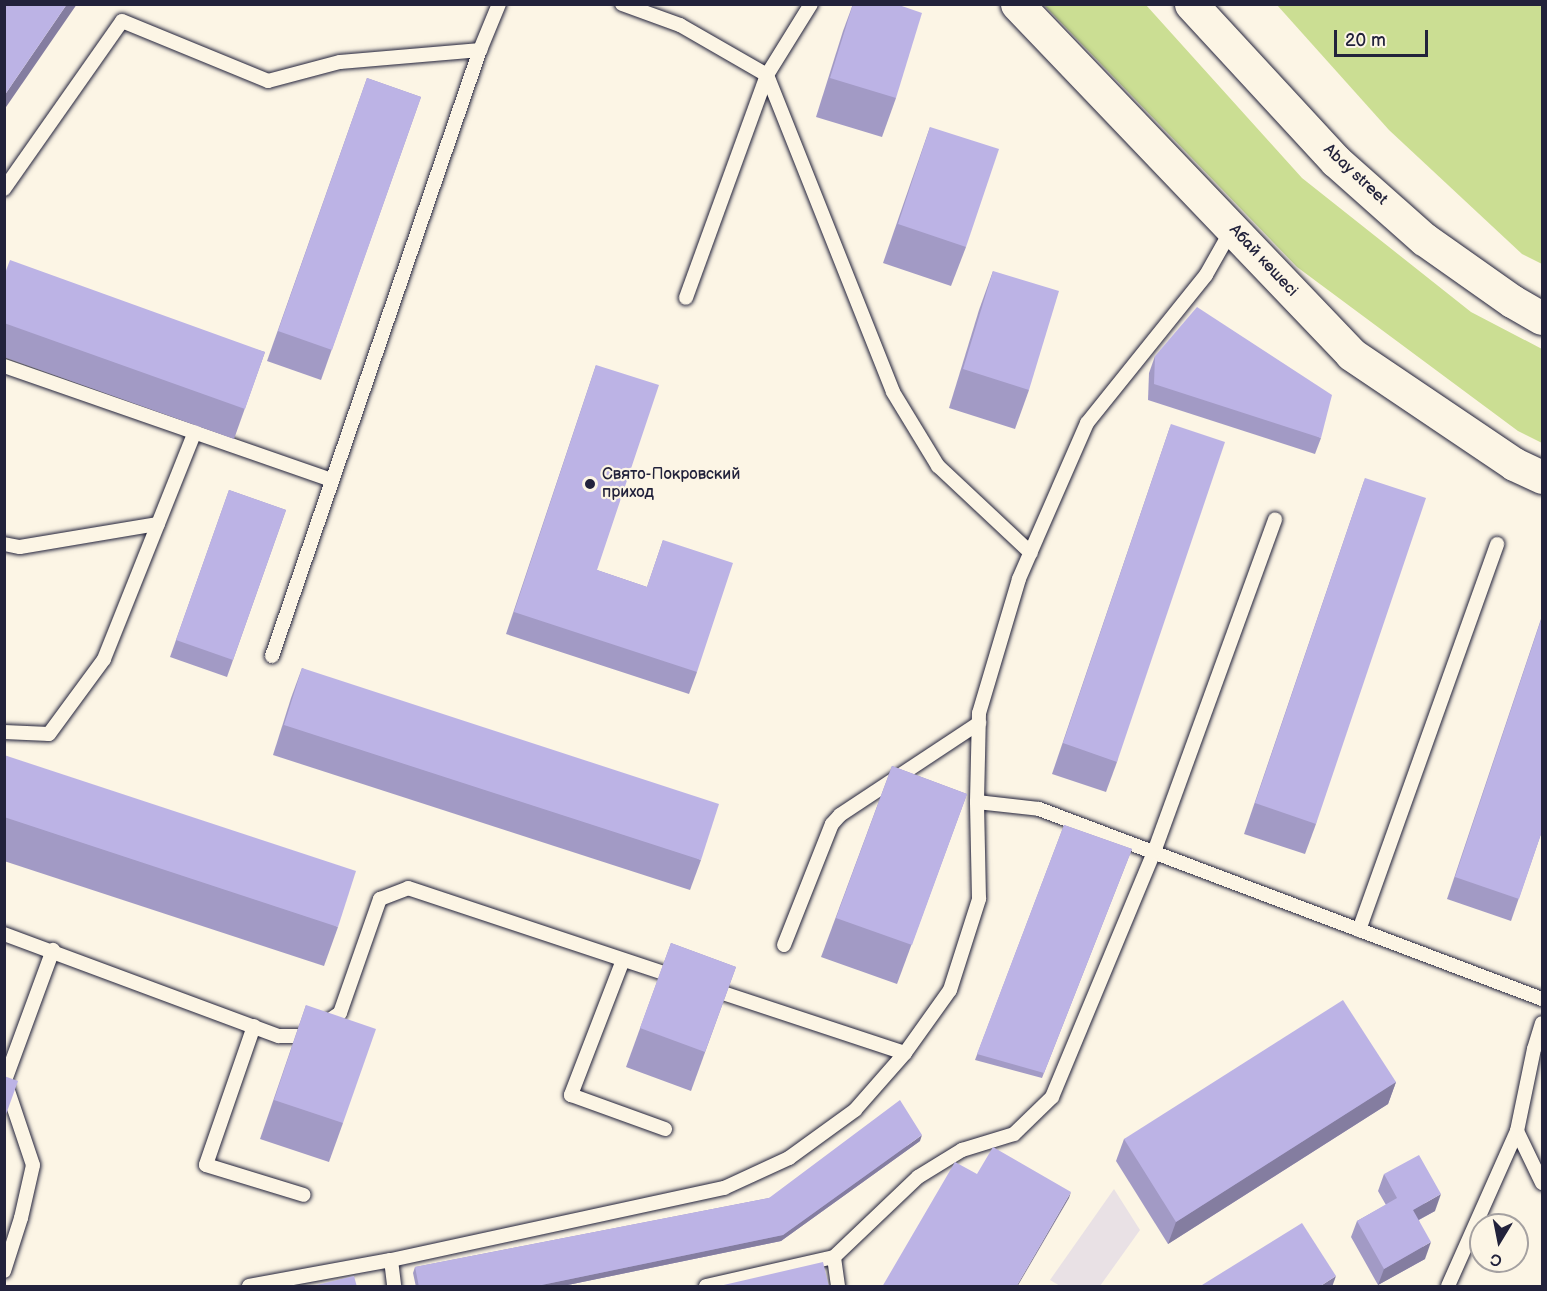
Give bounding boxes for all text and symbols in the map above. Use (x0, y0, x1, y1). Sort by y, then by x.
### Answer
scale bar (1337, 18, 1432, 56)
text: 20 m (1345, 30, 1386, 51)
street label: Abay street (1319, 140, 1391, 210)
street label: Абай көшесі (1225, 221, 1301, 301)
place label: Свято-Покровский приход (602, 465, 740, 503)
marker: Свято-Покровский приход (583, 477, 597, 491)
north arrow (1469, 1213, 1529, 1273)
text: С (1489, 1249, 1503, 1270)

